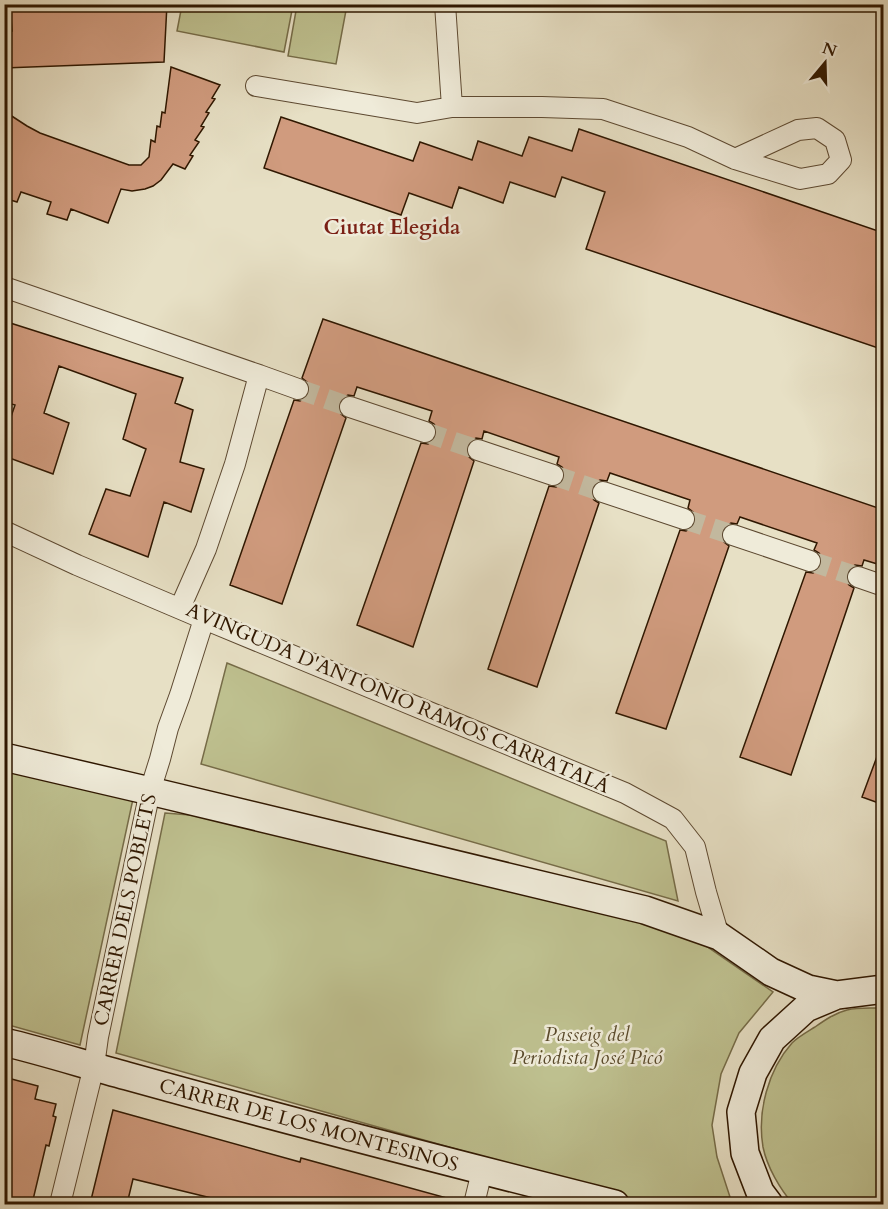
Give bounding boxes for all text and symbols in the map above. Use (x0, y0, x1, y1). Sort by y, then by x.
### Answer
north arrow (795, 33, 855, 93)
text: N (819, 37, 840, 62)
district label: Ciutat Elegida (323, 213, 461, 242)
street label: AVINGUDA D'ANTONIO RAMOS CARRATALÁ (182, 596, 615, 800)
street label: CARRER DELS POBLETS (87, 791, 163, 1029)
park label: Passeig del Periodista José Picó (512, 1021, 663, 1071)
street label: CARRER DE LOS MONTESINOS (156, 1072, 462, 1178)

